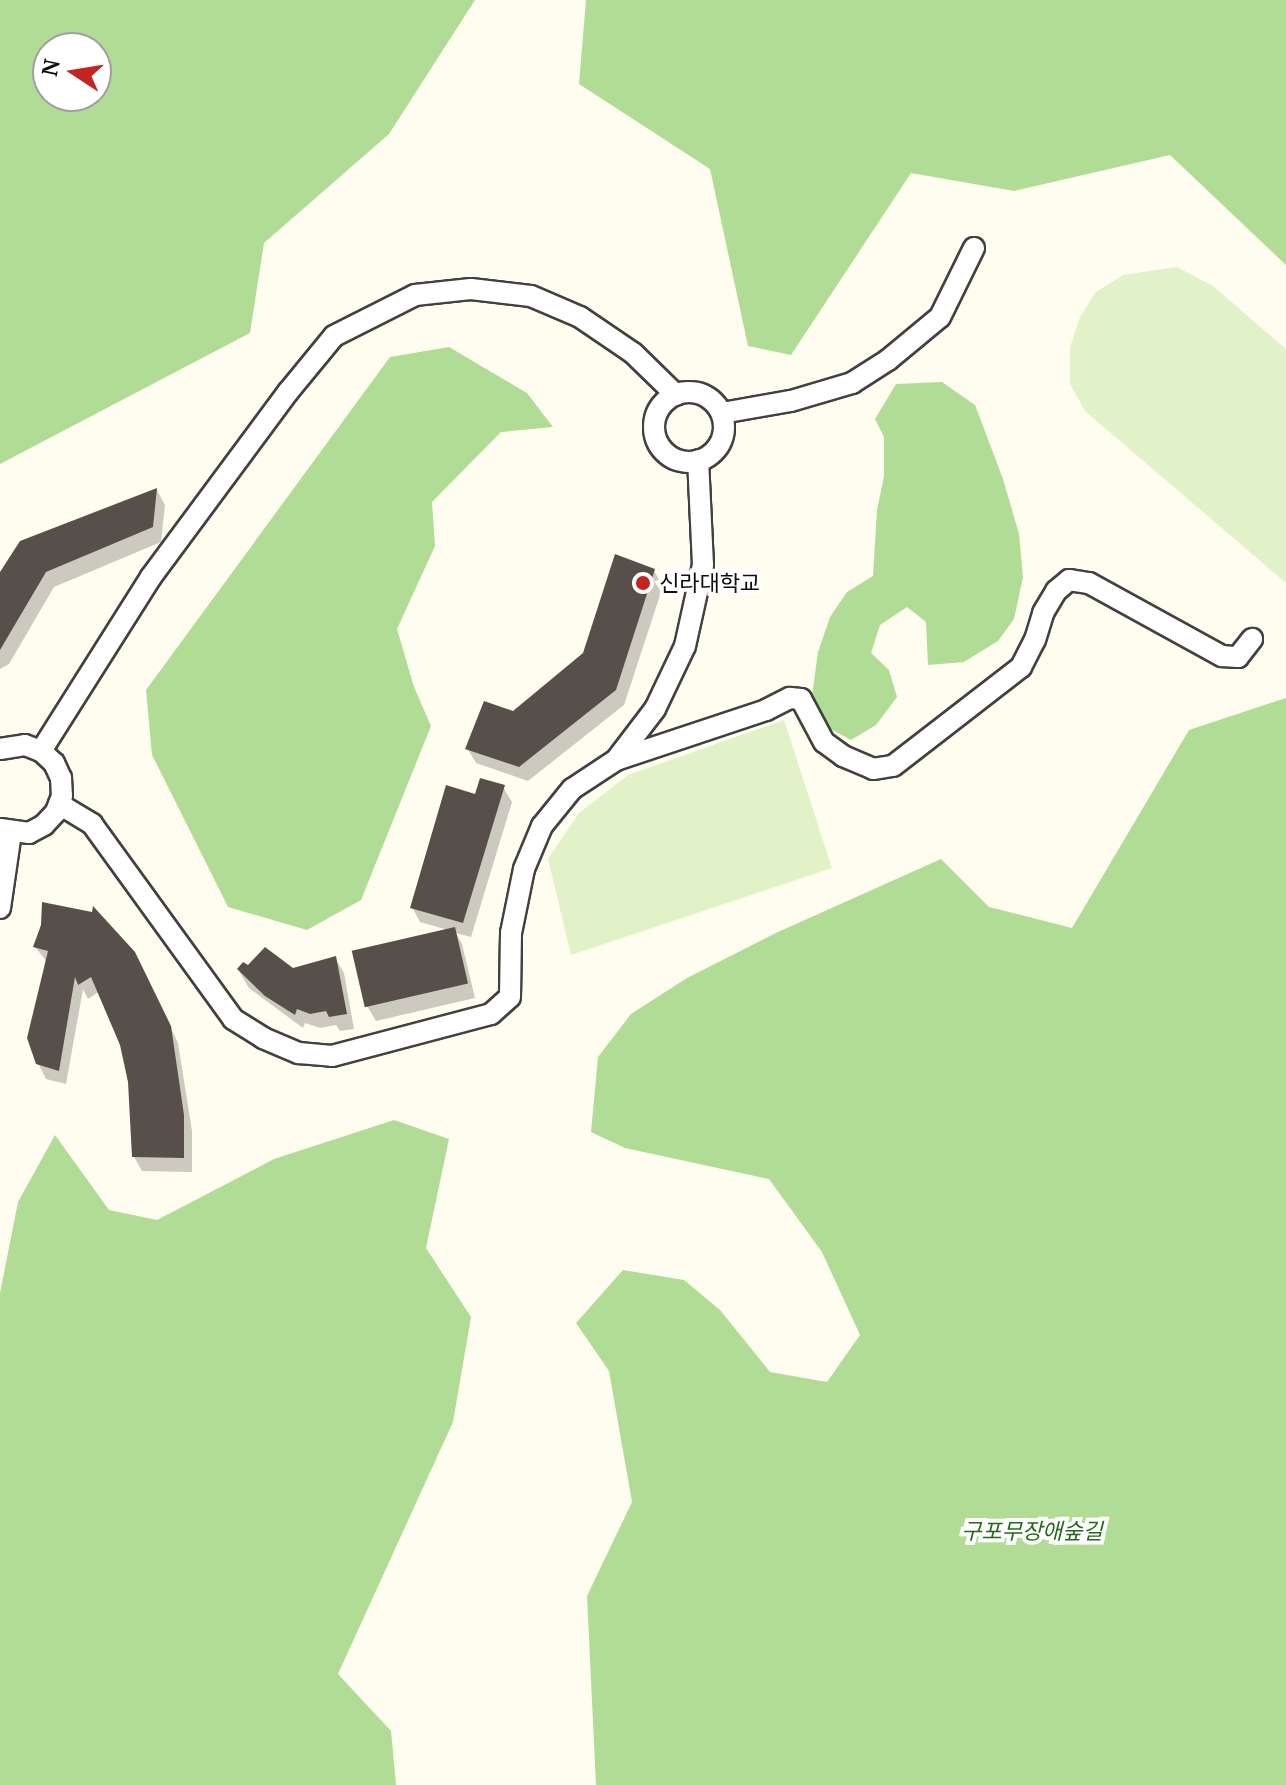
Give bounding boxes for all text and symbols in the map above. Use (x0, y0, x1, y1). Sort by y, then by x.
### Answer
north arrow (32, 32, 112, 112)
text: N (34, 56, 66, 78)
place label: 신라대학교 (659, 570, 760, 596)
marker: 신라대학교 (634, 574, 652, 592)
park label: 구포무장애숲길 (961, 1518, 1103, 1544)

